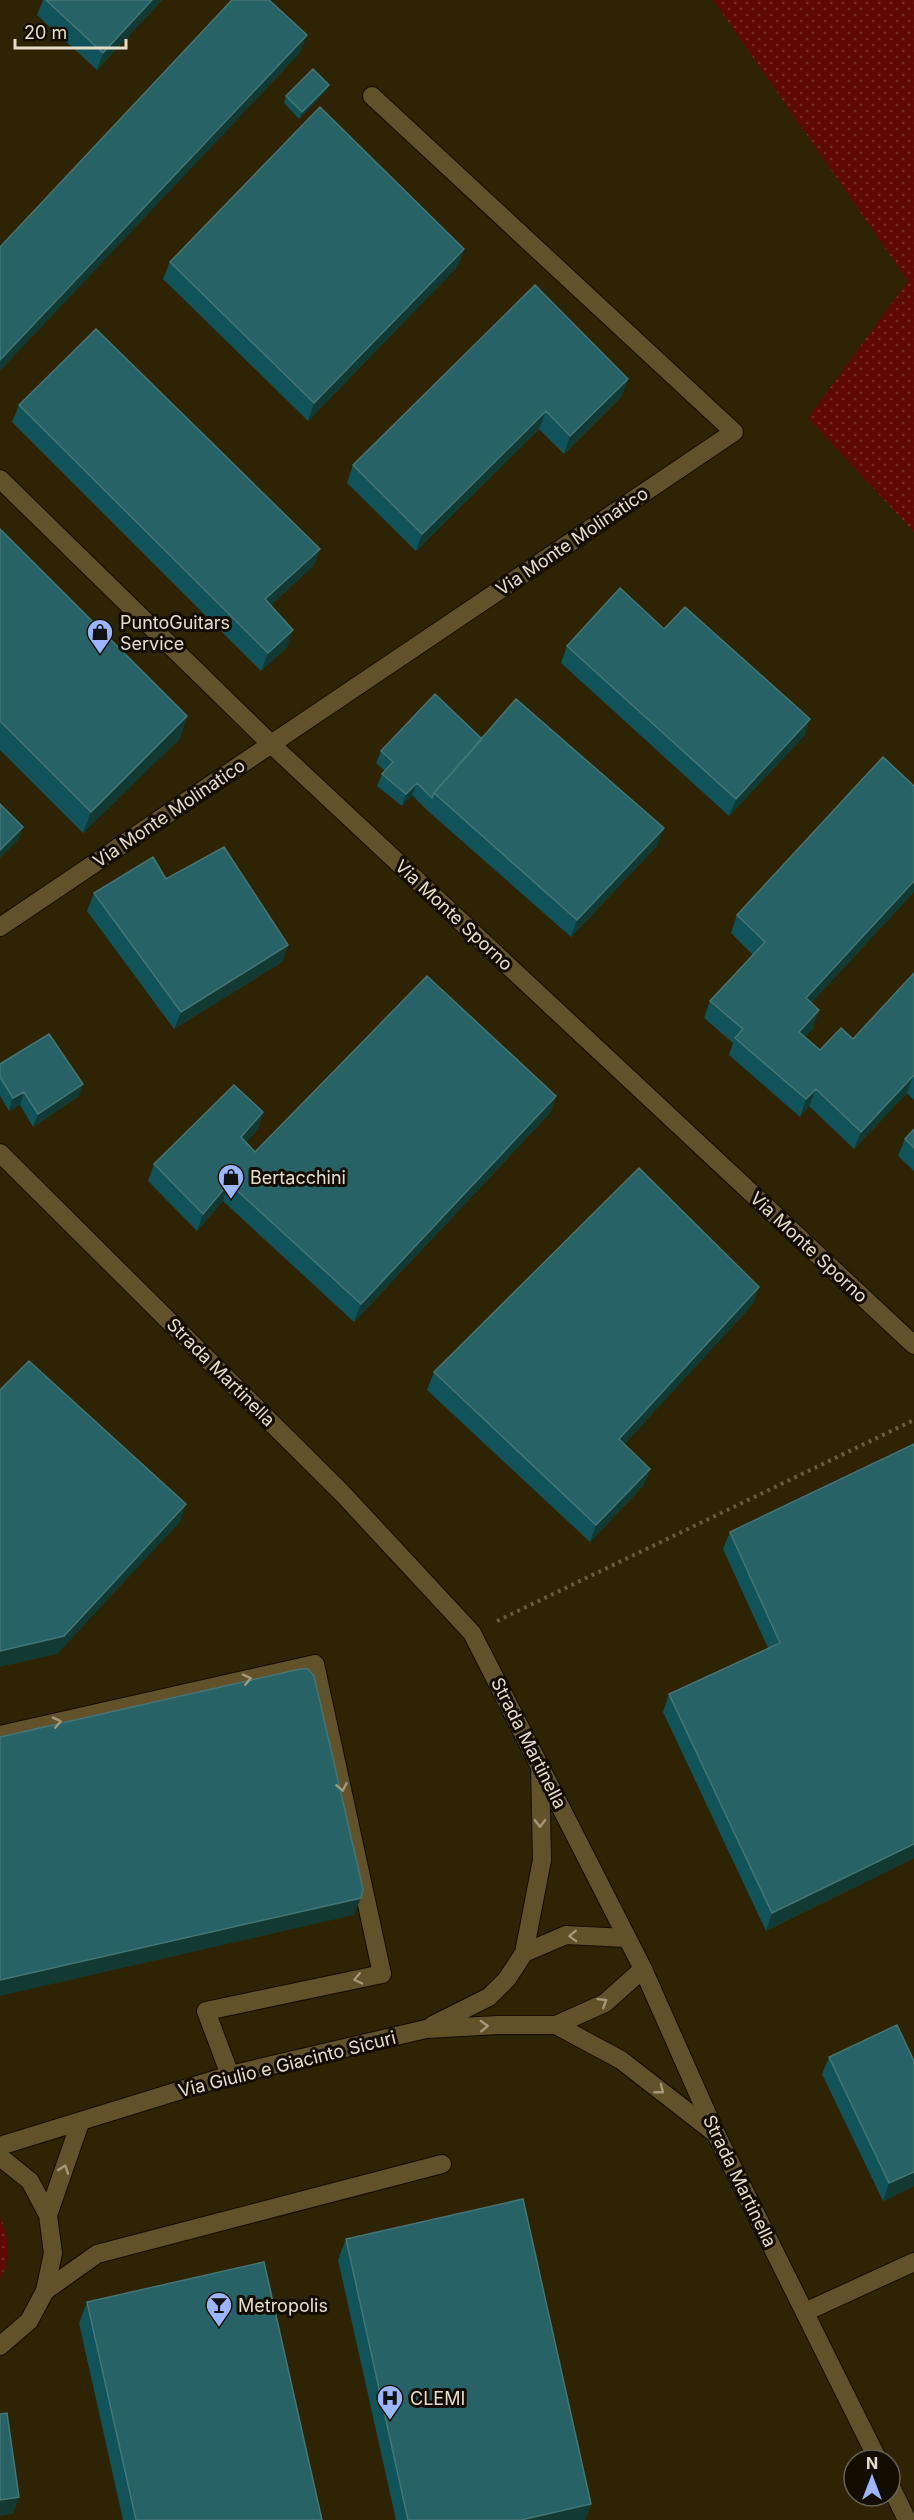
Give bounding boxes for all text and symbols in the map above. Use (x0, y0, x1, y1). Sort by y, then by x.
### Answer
scale bar (15, 12, 126, 50)
text: 20 m (24, 22, 67, 43)
street label: Via Monte Molinatico (492, 482, 652, 600)
place label: PuntoGuitars Service (120, 612, 230, 654)
shop icon: PuntoGuitars Service (85, 617, 115, 655)
street label: Via Monte Molinatico (89, 754, 249, 872)
street label: Via Monte Sporno (391, 855, 517, 975)
shop icon: Bertacchini (216, 1162, 246, 1200)
place label: Bertacchini (250, 1167, 346, 1188)
street label: Via Monte Sporno (746, 1187, 872, 1307)
street label: Strada Martinella (163, 1314, 279, 1430)
one-way arrow (242, 1673, 252, 1686)
street label: Strada Martinella (487, 1674, 571, 1812)
one-way arrow (52, 1716, 62, 1729)
one-way arrow (335, 1781, 348, 1791)
one-way arrow (534, 1819, 546, 1828)
one-way arrow (569, 1930, 578, 1942)
one-way arrow (354, 1972, 364, 1985)
one-way arrow (597, 1998, 607, 2010)
one-way arrow (480, 2019, 489, 2032)
street label: Via Giulio e Giacinto Sicuri (176, 2027, 398, 2101)
one-way arrow (653, 2083, 664, 2094)
street label: Strada Martinella (699, 2112, 781, 2250)
one-way arrow (56, 2164, 69, 2175)
bar icon: Metropolis (204, 2290, 234, 2328)
place label: Metropolis (238, 2295, 328, 2316)
hospital icon: CLEMI (375, 2383, 405, 2421)
place label: CLEMI (410, 2388, 465, 2409)
north arrow (842, 2448, 902, 2508)
text: N (866, 2453, 878, 2473)

